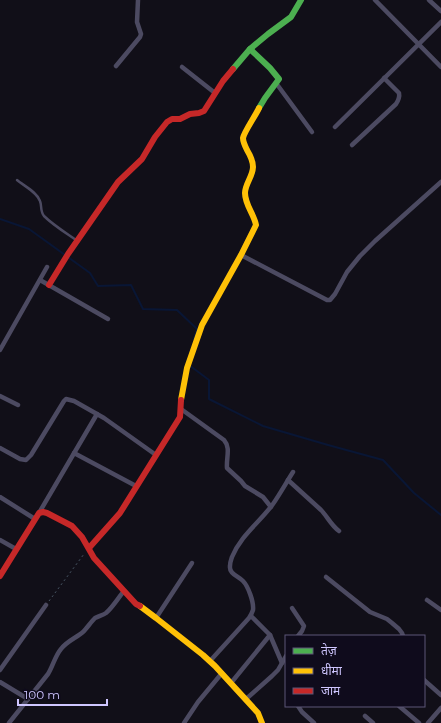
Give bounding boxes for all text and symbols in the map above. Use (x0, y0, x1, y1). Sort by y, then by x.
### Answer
legend (285, 635, 425, 707)
text: तेज़ (321, 643, 338, 658)
text: धीमा (321, 663, 343, 678)
scale bar (18, 681, 107, 707)
text: जाम (321, 683, 341, 698)
text: 100 m (24, 687, 60, 702)

